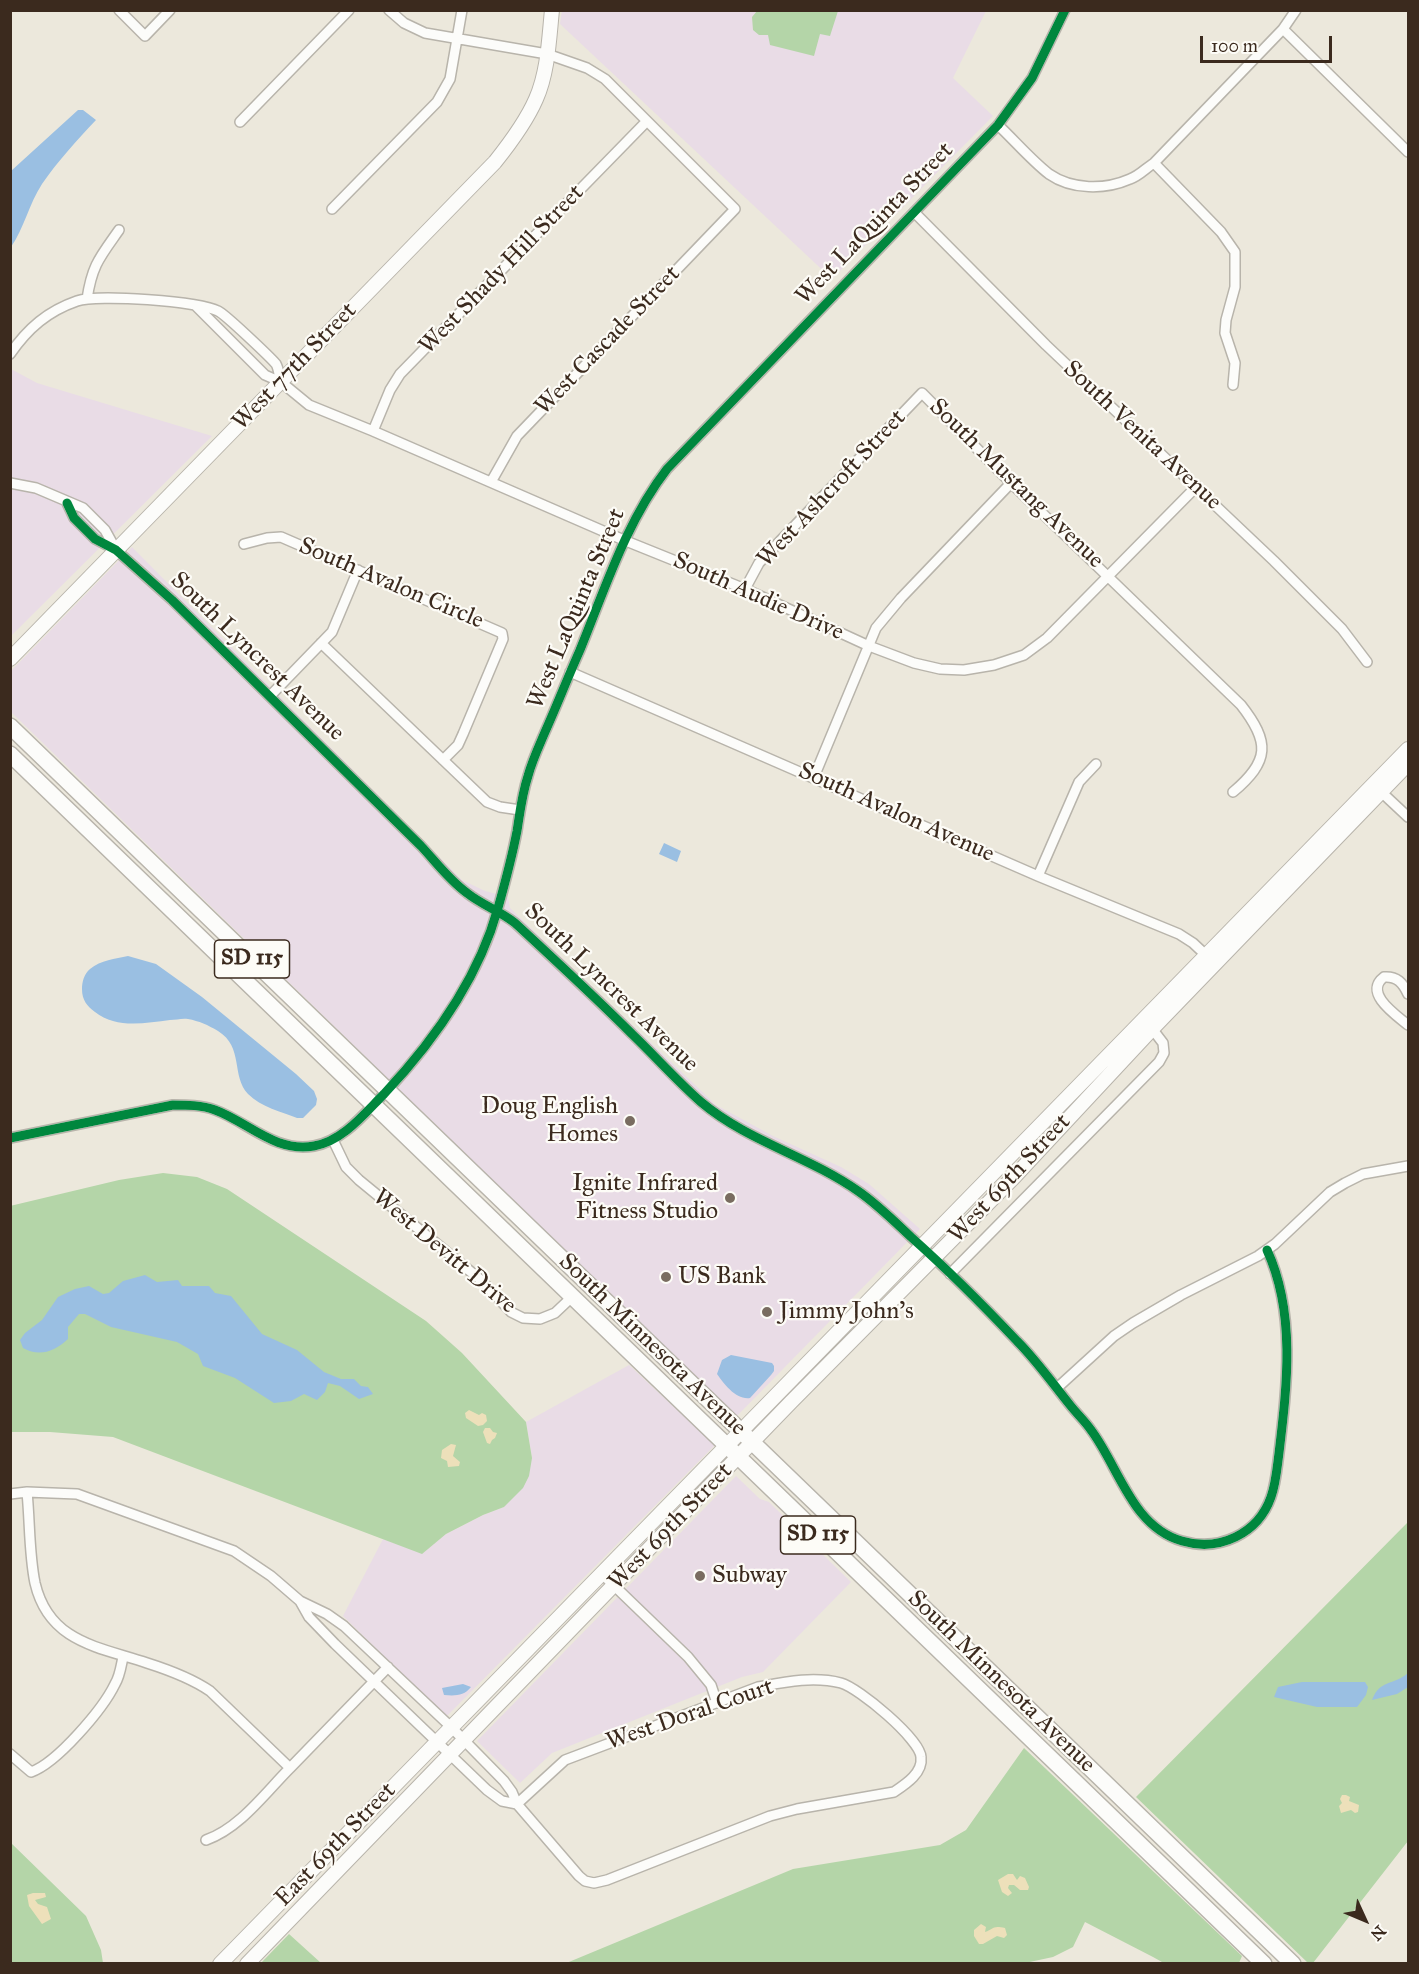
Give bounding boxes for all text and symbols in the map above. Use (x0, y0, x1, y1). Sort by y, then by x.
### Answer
scale bar (1203, 24, 1335, 62)
text: 100 m (1211, 35, 1258, 57)
street label: West LaQuinta Street (790, 137, 960, 311)
street label: West Shady Hill Street (414, 179, 590, 361)
street label: West Cascade Street (529, 260, 687, 422)
street label: West 77th Street (227, 297, 363, 437)
street label: South Venita Avenue (1057, 355, 1227, 517)
street label: South Mustang Avenue (923, 393, 1109, 575)
street label: West Ashcroft Street (752, 404, 912, 574)
street label: West LaQuinta Street (522, 505, 632, 713)
street label: South Avalon Circle (294, 532, 488, 636)
street label: South Audie Drive (668, 546, 848, 648)
street label: South Lyncrest Avenue (164, 566, 350, 748)
street label: South Avalon Avenue (794, 757, 998, 869)
street label: South Lyncrest Avenue (518, 897, 704, 1079)
road number: SD 115 (214, 940, 290, 978)
place label: Doug English Homes (481, 1093, 618, 1149)
street label: West 69th Street (943, 1108, 1077, 1250)
marker: Doug English Homes (623, 1114, 637, 1128)
place label: Ignite Infrared Fitness Studio (572, 1170, 718, 1226)
street label: West Devitt Drive (366, 1184, 522, 1320)
marker: Ignite Infrared Fitness Studio (723, 1191, 737, 1205)
street label: South Minnesota Avenue (552, 1248, 752, 1442)
place label: US Bank (678, 1263, 766, 1291)
marker: US Bank (659, 1270, 673, 1284)
place label: Jimmy John's (779, 1298, 914, 1326)
marker: Jimmy John's (760, 1305, 774, 1319)
street label: West 69th Street (603, 1457, 739, 1597)
road number: SD 115 (780, 1516, 856, 1554)
place label: Subway (712, 1562, 787, 1590)
marker: Subway (693, 1569, 707, 1583)
street label: South Minnesota Avenue (901, 1585, 1101, 1779)
street label: West Doral Court (603, 1673, 777, 1757)
street label: East 69th Street (270, 1777, 402, 1913)
north arrow (1335, 1890, 1395, 1950)
text: N (1367, 1921, 1390, 1944)

